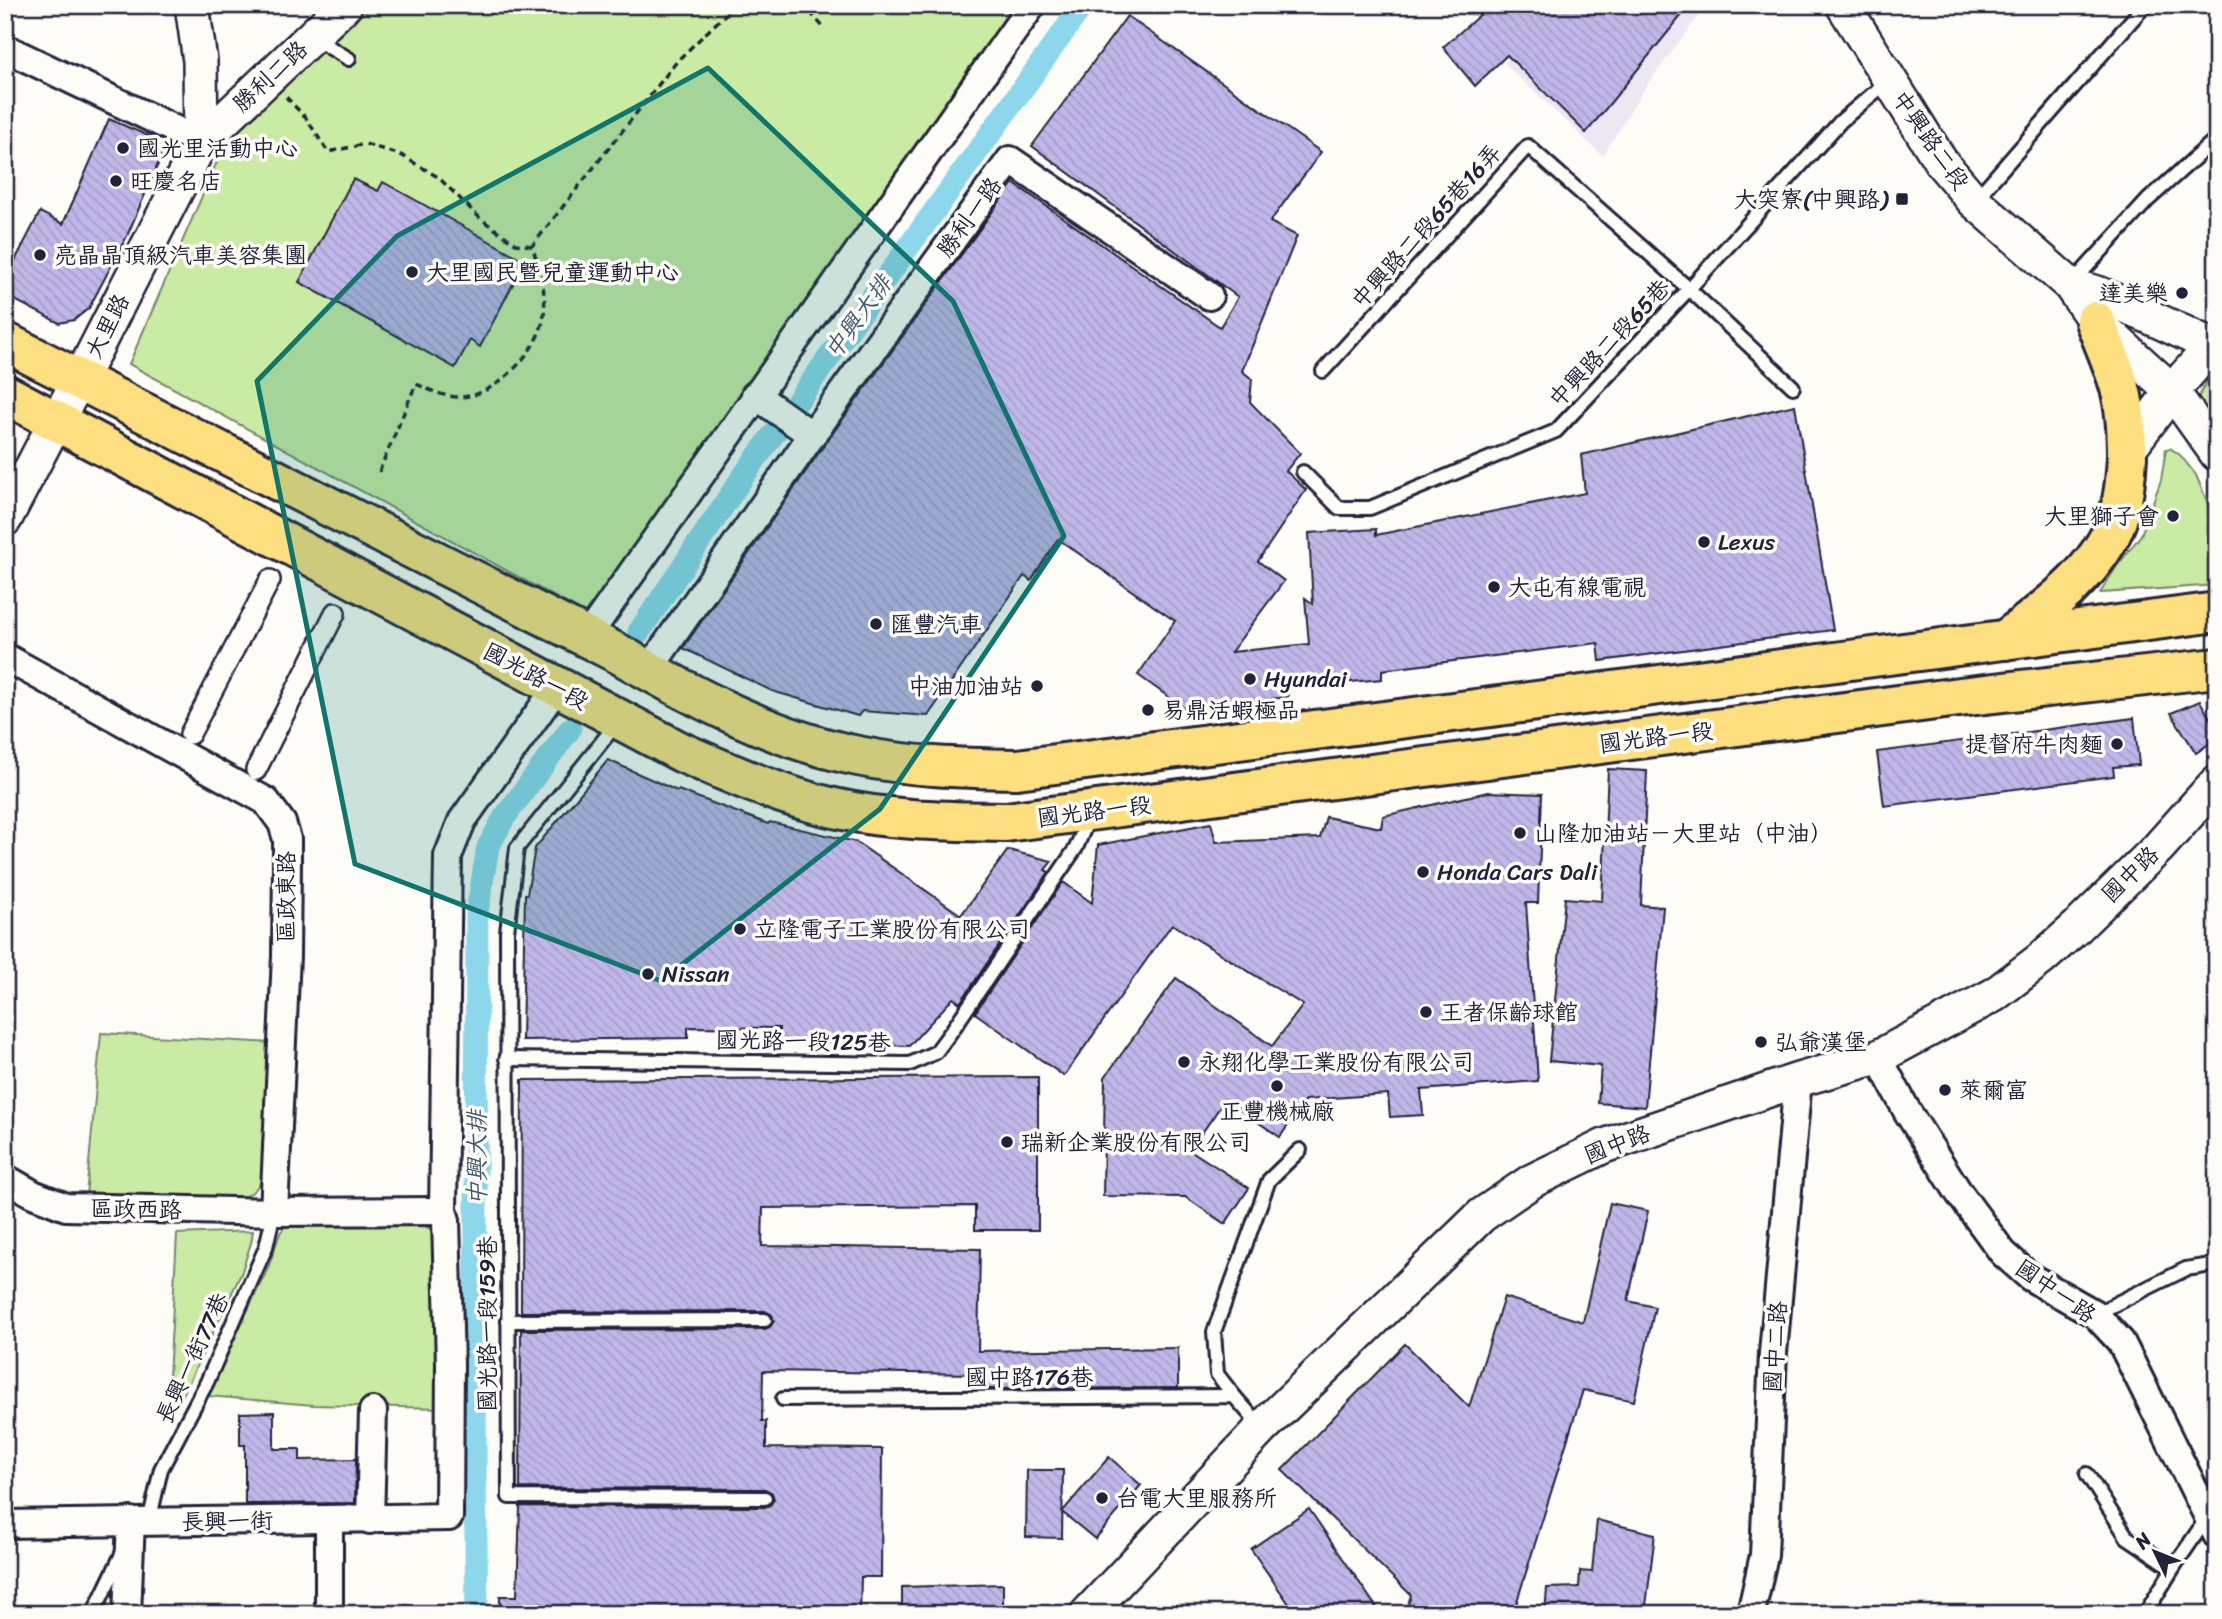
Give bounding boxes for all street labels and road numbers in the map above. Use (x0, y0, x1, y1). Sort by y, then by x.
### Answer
street label: 勝利二路 (223, 30, 318, 123)
street label: 中興路二段 (1881, 81, 1980, 199)
street label: 中興路二段65巷16弄 (1341, 134, 1512, 318)
street label: 勝利一路 (926, 168, 1013, 267)
street label: 中興路二段65巷 (1538, 268, 1681, 418)
street label: 大里路 (74, 286, 141, 366)
street label: 國光路一段 (475, 631, 596, 722)
street label: 國光路一段 (1596, 710, 1716, 765)
street label: 國光路一段 (1034, 784, 1154, 839)
street label: 國中路 (2091, 836, 2169, 913)
street label: 區政東路 (266, 851, 307, 943)
street label: 國光路一段125巷 (715, 1019, 892, 1064)
street label: 國中路 (1578, 1113, 1657, 1176)
street label: 區政西路 (90, 1188, 182, 1231)
street label: 國光路一段159巷 (467, 1235, 508, 1412)
street label: 國中一路 (2006, 1248, 2105, 1335)
street label: 長興一街77巷 (144, 1285, 241, 1431)
street label: 國中二路 (1752, 1300, 1799, 1394)
street label: 國中路176巷 (965, 1357, 1094, 1398)
street label: 長興一街 (181, 1500, 273, 1543)

